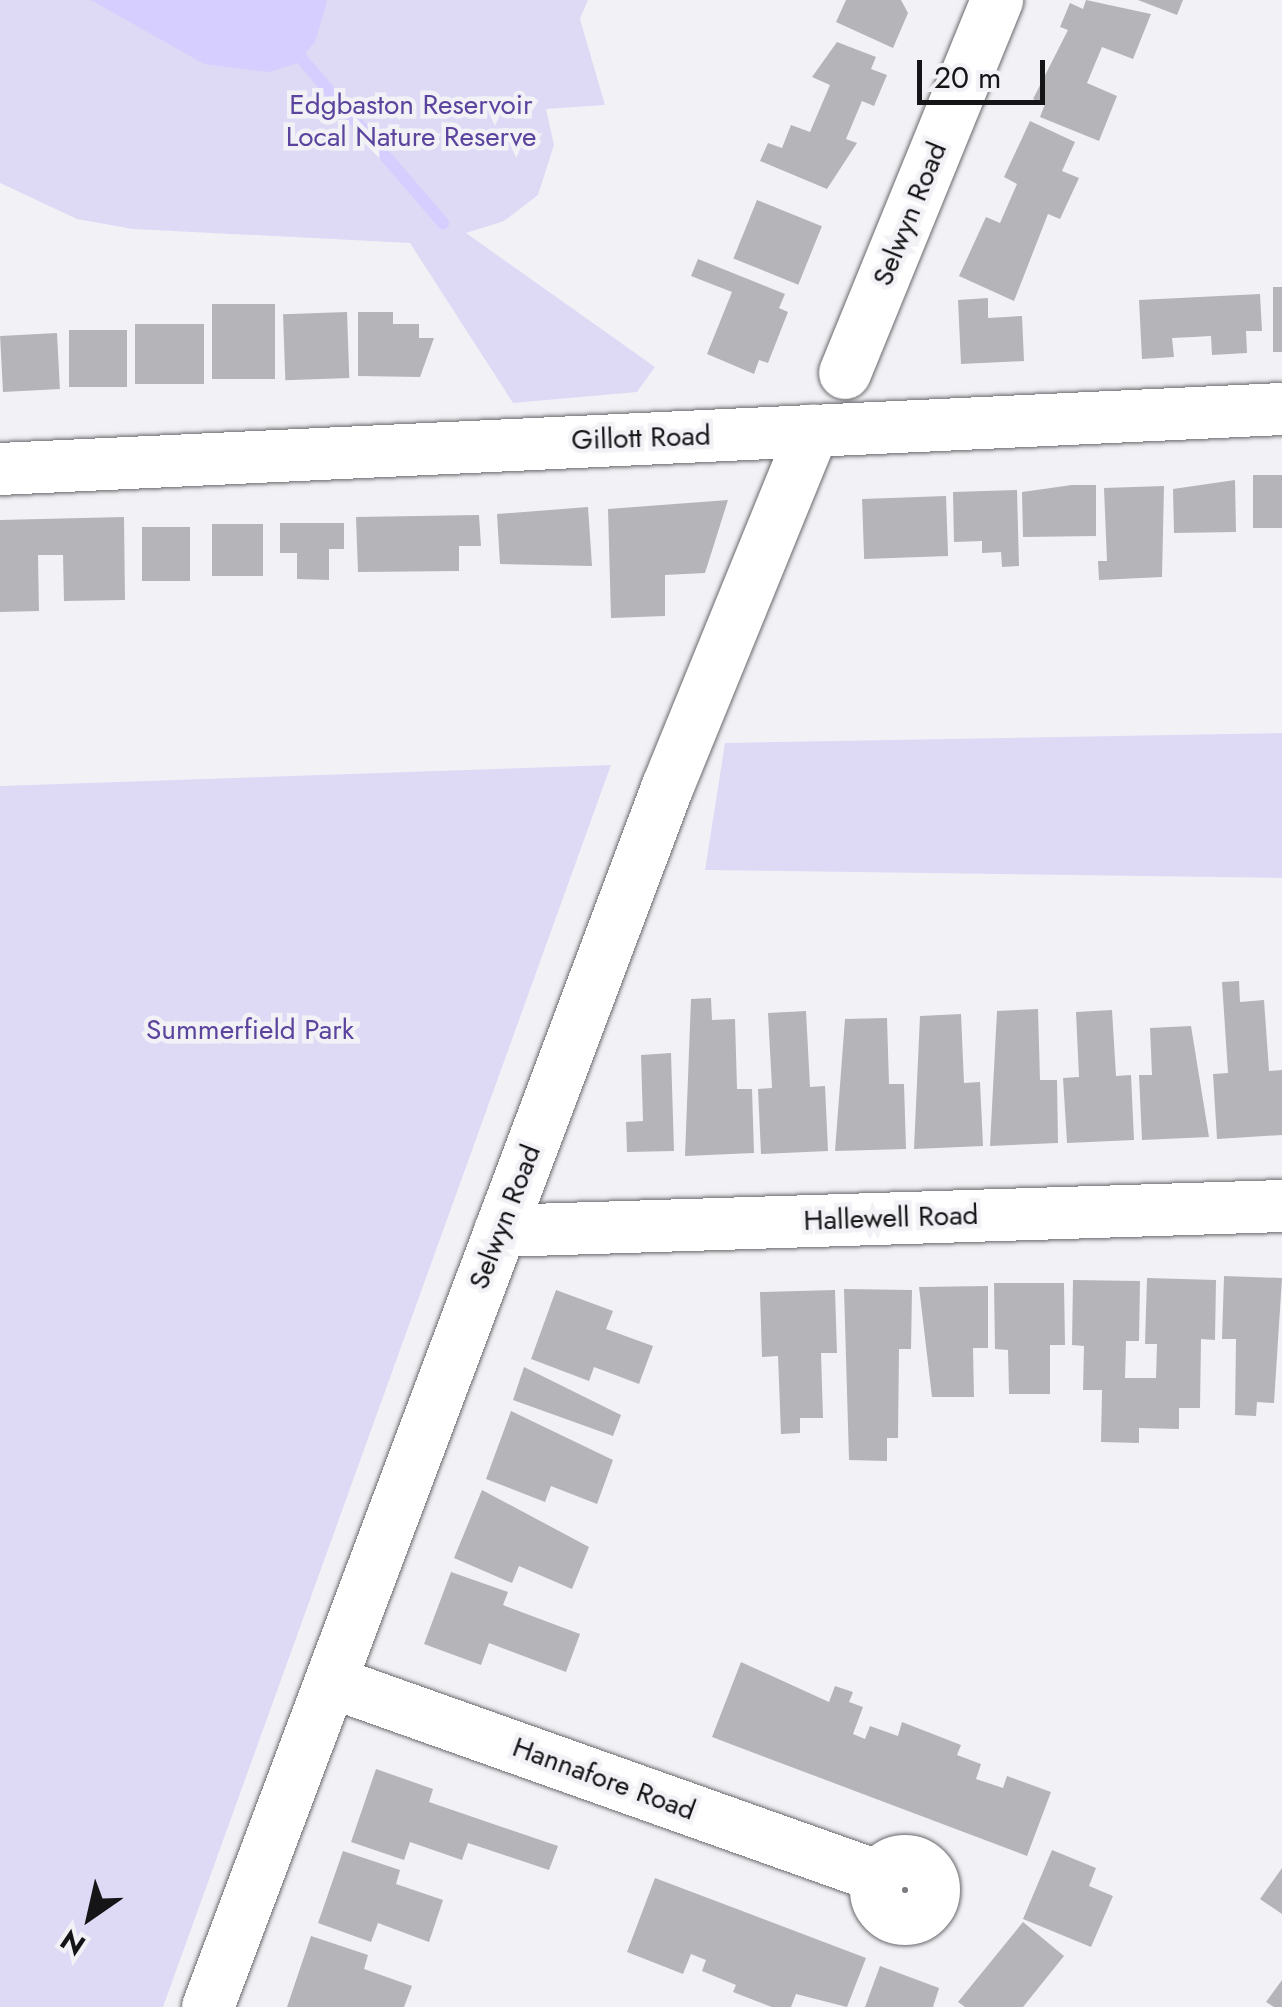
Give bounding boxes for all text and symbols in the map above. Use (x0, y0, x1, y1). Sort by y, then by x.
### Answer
scale bar (922, 40, 1050, 102)
text: 20 m (934, 56, 1001, 99)
park label: Edgbaston Reservoir Local Nature Reserve (286, 88, 536, 154)
street label: Selwyn Road (866, 137, 954, 291)
street label: Gillott Road (571, 419, 711, 457)
park label: Summerfield Park (146, 1013, 354, 1047)
street label: Selwyn Road (462, 1140, 548, 1294)
street label: Hallewell Road (803, 1198, 979, 1238)
street label: Hannafore Road (508, 1730, 700, 1828)
north arrow (40, 1867, 140, 1967)
text: N (52, 1919, 94, 1966)

